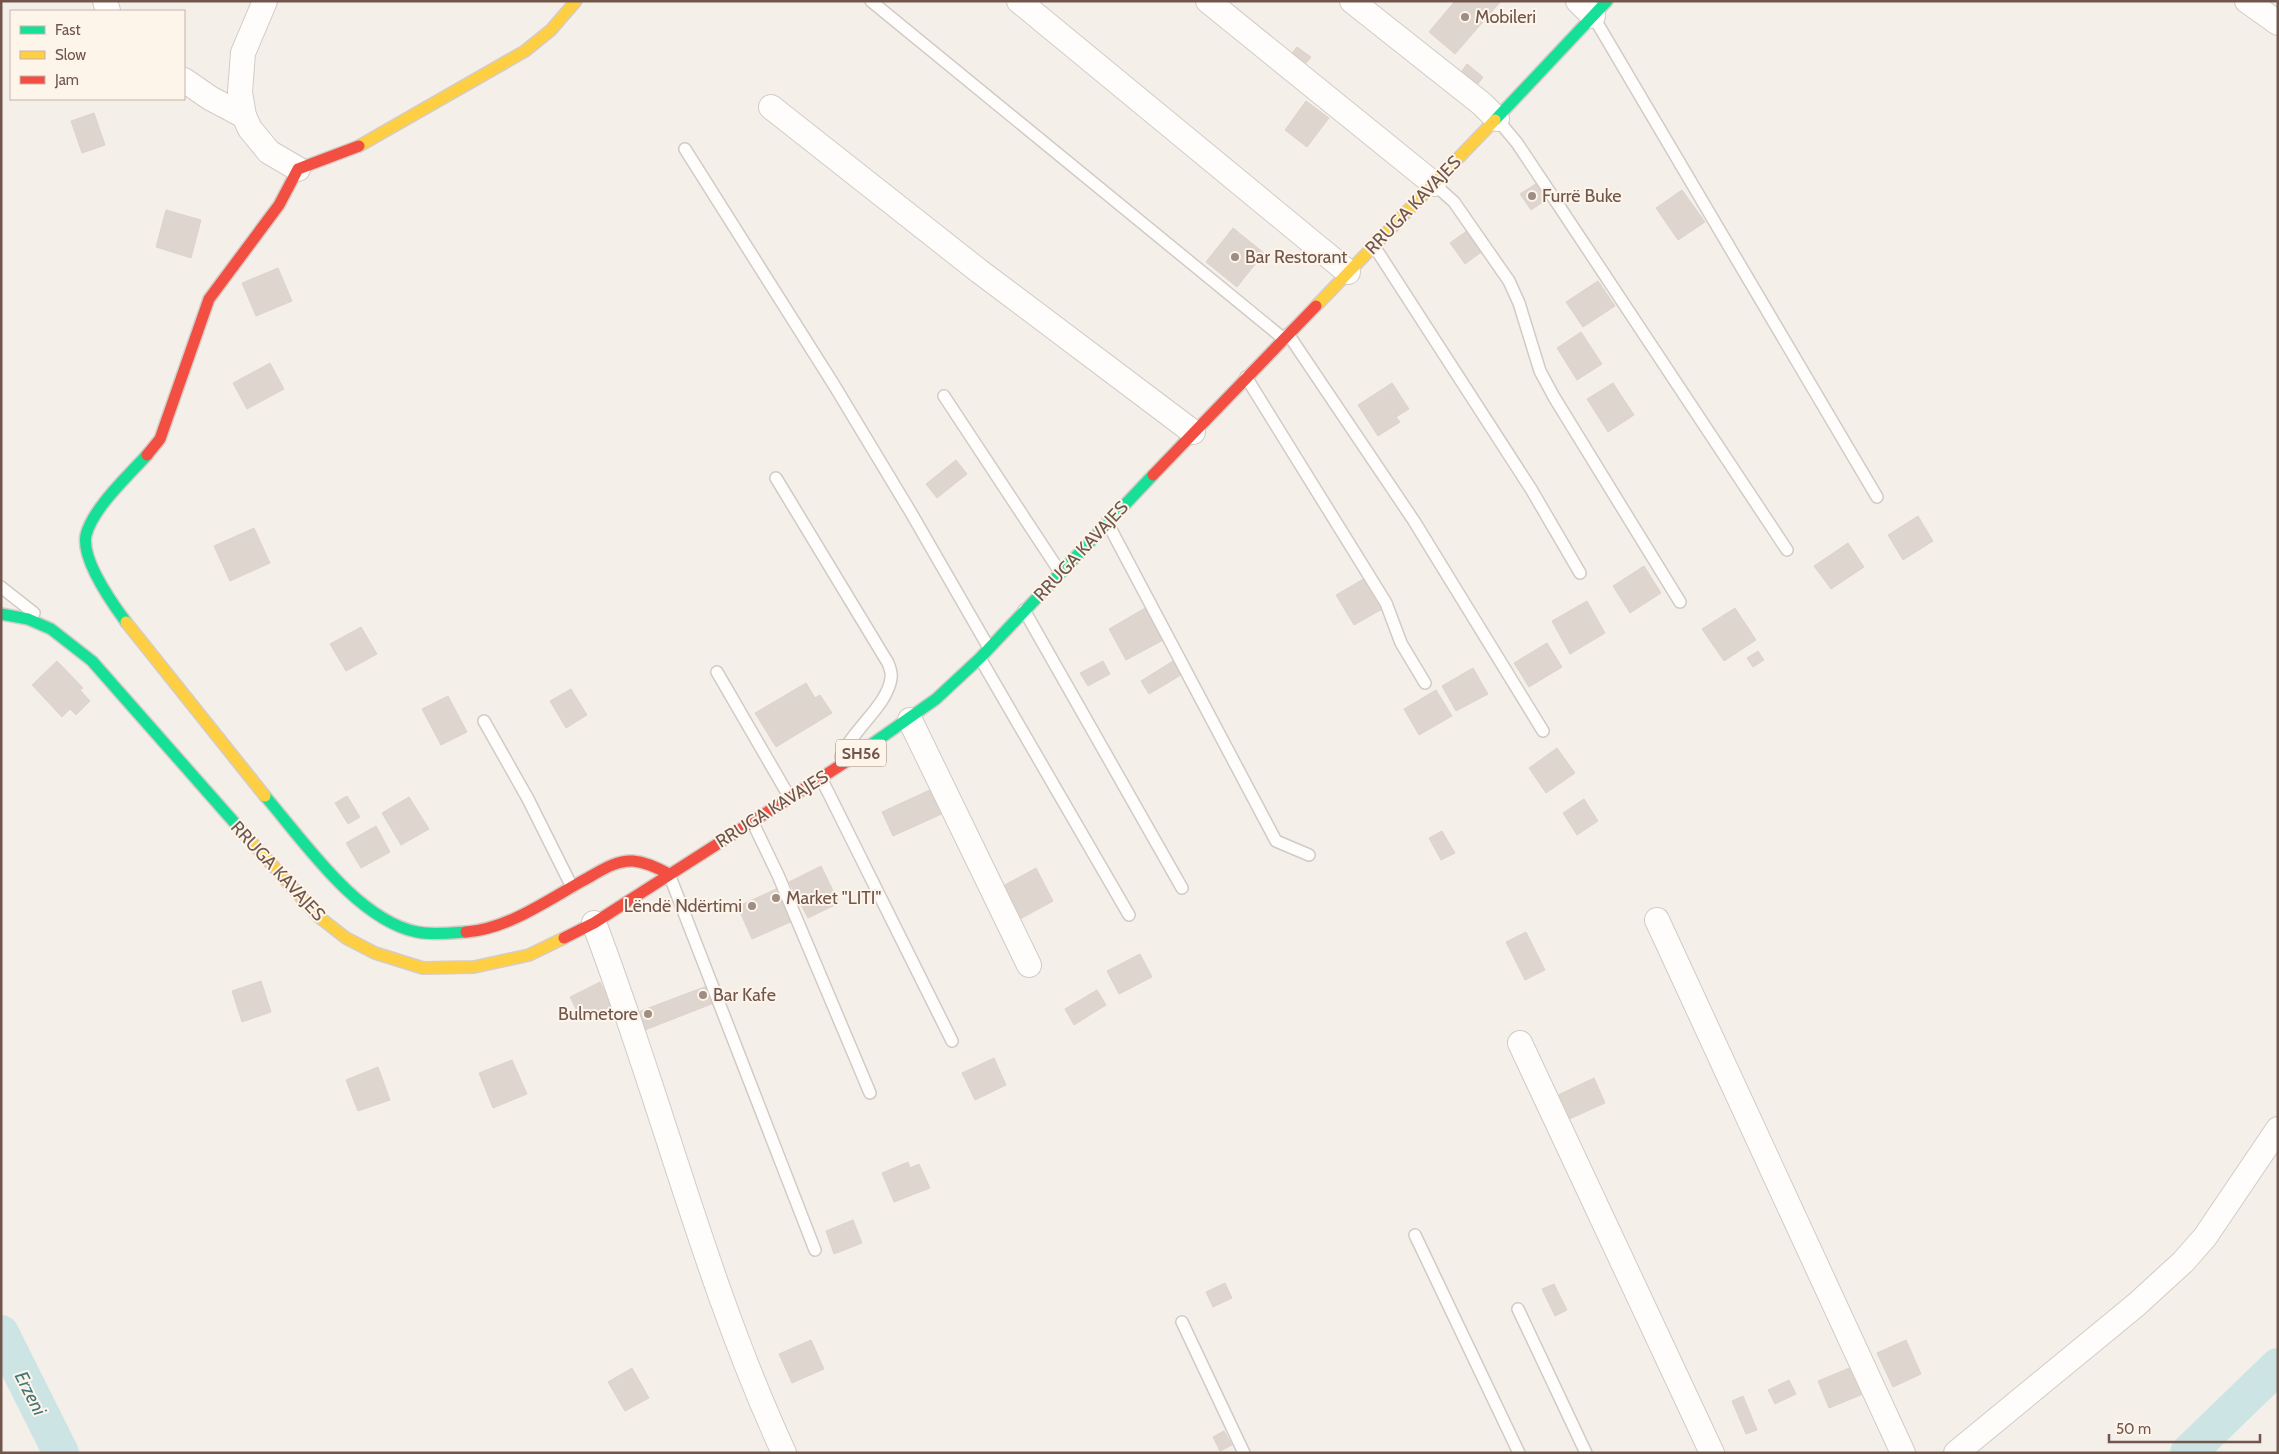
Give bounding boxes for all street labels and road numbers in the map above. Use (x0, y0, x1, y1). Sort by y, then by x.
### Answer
street label: RRUGA KAVAJES (1360, 151, 1466, 259)
street label: RRUGA KAVAJES (1029, 496, 1133, 606)
road number: SH56 (836, 740, 886, 766)
street label: RRUGA KAVAJES (712, 766, 832, 852)
street label: RRUGA KAVAJES (226, 816, 330, 926)

